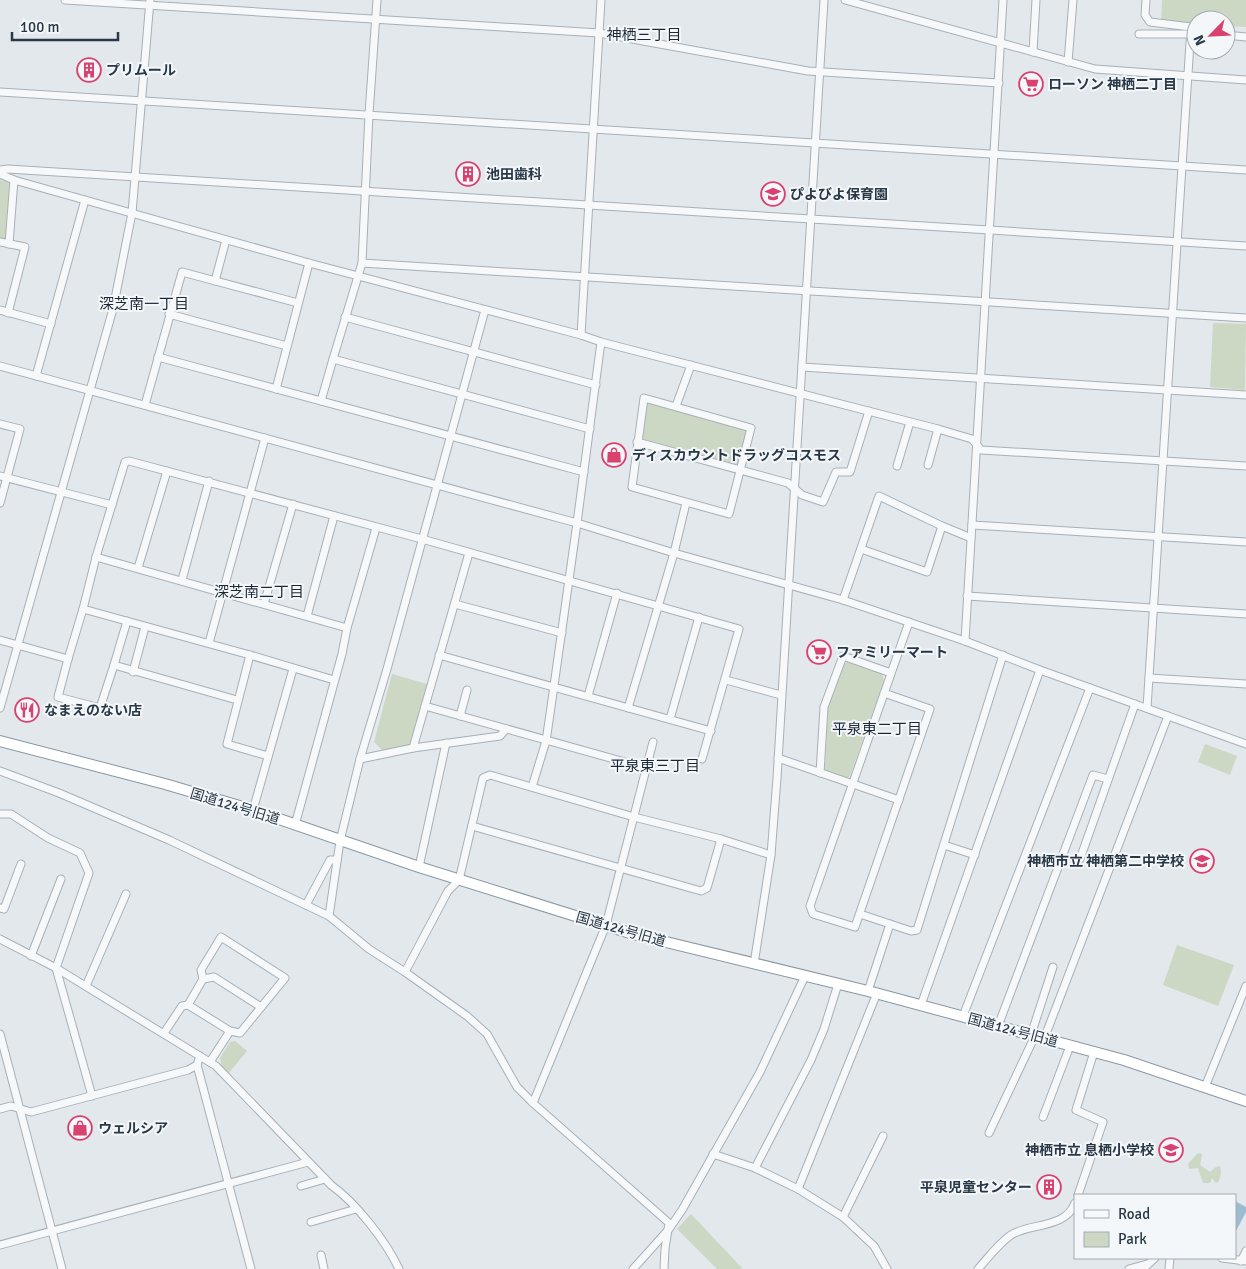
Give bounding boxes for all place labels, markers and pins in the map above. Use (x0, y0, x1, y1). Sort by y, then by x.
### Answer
building icon: プリムール (76, 57, 102, 83)
place label: プリムール (106, 62, 176, 79)
supermarket icon: ローソン 神栖二丁目 (1018, 71, 1044, 97)
place label: ローソン 神栖二丁目 (1048, 76, 1177, 93)
building icon: 池田歯科 (455, 161, 481, 187)
place label: 池田歯科 (486, 166, 542, 183)
school or university icon: ぴよびよ保育園 (760, 181, 786, 207)
place label: ぴよびよ保育園 (790, 186, 888, 203)
shop icon: ディスカウントドラッグコスモス (601, 442, 627, 468)
place label: ディスカウントドラッグコスモス (632, 447, 841, 464)
supermarket icon: ファミリーマート (806, 639, 832, 665)
place label: ファミリーマート (836, 644, 948, 661)
restaurant icon: なまえのない店 (14, 697, 40, 723)
place label: なまえのない店 (44, 702, 142, 719)
school or university icon: 神栖市立 神栖第二中学校 (1189, 848, 1215, 874)
place label: 神栖市立 神栖第二中学校 (1027, 853, 1184, 870)
shop icon: ウェルシア (67, 1115, 93, 1141)
place label: ウェルシア (98, 1120, 168, 1137)
school or university icon: 神栖市立 息栖小学校 (1158, 1137, 1184, 1163)
place label: 神栖市立 息栖小学校 (1025, 1142, 1154, 1159)
building icon: 平泉児童センター (1036, 1174, 1062, 1200)
place label: 平泉児童センター (920, 1179, 1032, 1196)

